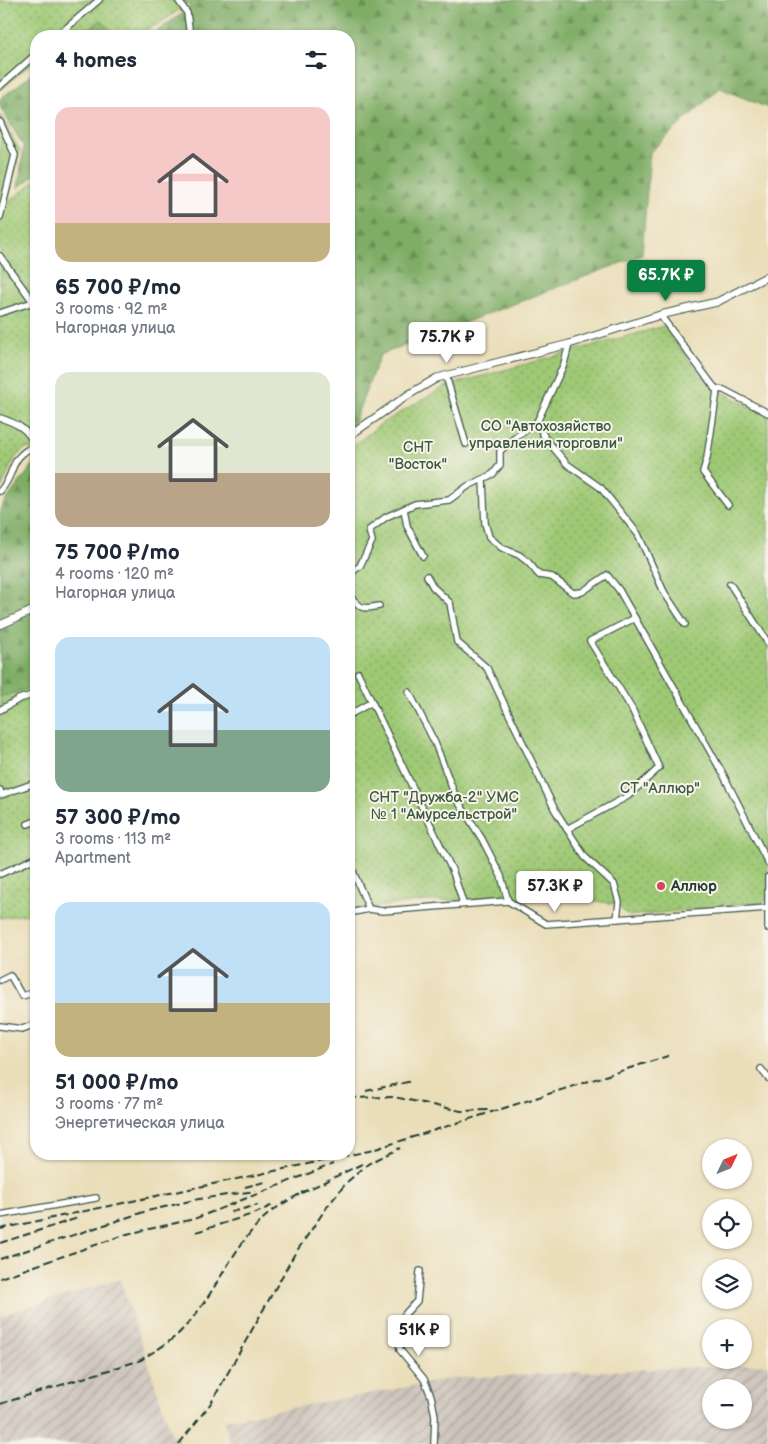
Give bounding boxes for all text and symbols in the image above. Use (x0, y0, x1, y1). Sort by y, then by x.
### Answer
icon: filters (302, 46, 330, 74)
text: 4 homes (55, 48, 137, 73)
icon: home (148, 140, 238, 230)
pin: 65.7K ₽ (620, 260, 712, 302)
text: 65.7K ₽ (638, 266, 694, 285)
text: 65 700 ₽/mo (55, 275, 181, 300)
text: 3 rooms · 92 m² (55, 300, 168, 319)
text: Нагорная улица (55, 319, 176, 338)
pin: 75.7K ₽ (401, 322, 493, 364)
text: 75.7K ₽ (420, 328, 474, 347)
icon: home (148, 405, 238, 495)
park label: СО "Автохозяйство управления торговли" (469, 417, 623, 453)
park label: СНТ "Восток" (389, 438, 447, 474)
text: 75 700 ₽/mo (55, 540, 180, 565)
text: 4 rooms · 120 m² (55, 565, 174, 584)
text: Нагорная улица (55, 584, 176, 603)
icon: home (148, 670, 238, 760)
park label: СТ "Аллюр" (620, 779, 700, 798)
park label: СНТ "Дружба-2" УМС № 1 "Амурсельстрой" (369, 788, 519, 824)
text: 57 300 ₽/mo (55, 805, 180, 830)
text: 3 rooms · 113 m² (55, 830, 171, 849)
text: Apartment (55, 849, 131, 868)
pin: 57.3K ₽ (509, 870, 601, 913)
text: 57.3K ₽ (527, 877, 583, 896)
place label: Аллюр (670, 877, 717, 896)
marker: Аллюр (655, 880, 667, 892)
icon: home (148, 935, 238, 1025)
text: 51 000 ₽/mo (55, 1070, 178, 1095)
text: 3 rooms · 77 m² (55, 1095, 163, 1114)
text: Энергетическая улица (55, 1114, 225, 1133)
north arrow (702, 1139, 752, 1189)
map controls (702, 1139, 752, 1429)
button: locate (702, 1199, 752, 1249)
button: layers (702, 1259, 752, 1309)
pin: 51K ₽ (384, 1314, 454, 1357)
button: + (702, 1319, 752, 1369)
text: 51K ₽ (399, 1321, 439, 1340)
button: − (702, 1379, 752, 1429)

